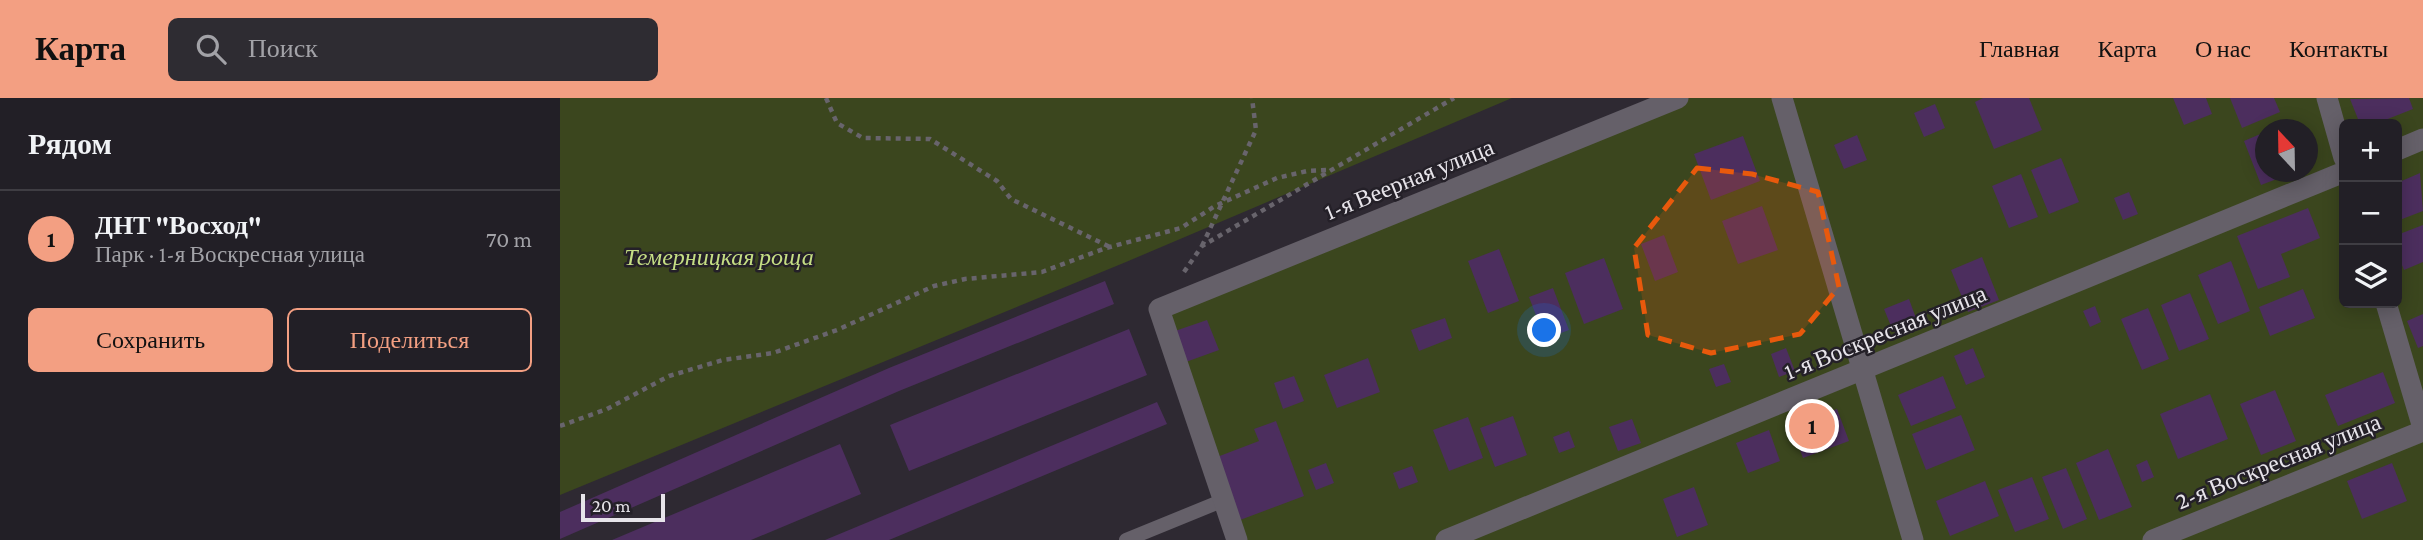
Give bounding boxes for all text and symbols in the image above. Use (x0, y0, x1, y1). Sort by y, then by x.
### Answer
search box (168, 18, 658, 81)
text: Карта (35, 30, 126, 67)
icon: search (192, 30, 230, 68)
text: Поиск (248, 34, 318, 63)
text: Главная (1979, 35, 2060, 62)
text: Карта (2098, 35, 2157, 62)
text: О нас (2195, 35, 2251, 62)
text: Контакты (2289, 35, 2388, 62)
north arrow (2255, 119, 2318, 182)
map controls (2339, 119, 2402, 308)
button: + (2339, 119, 2402, 182)
text: Рядом (28, 127, 112, 160)
street label: 1-я Веерная улица (1321, 133, 1498, 225)
button: − (2339, 182, 2402, 245)
text: ДНТ "Восход" (95, 211, 261, 240)
text: 1 (47, 226, 55, 252)
text: 70 m (486, 226, 532, 252)
text: Парк · 1-я Воскресная улица (95, 241, 365, 267)
park label: Темерницкая роща (624, 243, 814, 270)
button: layers (2339, 245, 2402, 308)
street label: 1-я Воскресная улица (1780, 279, 1990, 385)
button: Сохранить (28, 308, 273, 372)
button: Поделиться (287, 308, 532, 372)
your location (1527, 313, 1561, 347)
pin: 1 (1789, 400, 1835, 452)
street label: 2-я Воскресная улица (2171, 407, 2385, 515)
scale bar (581, 491, 665, 523)
text: 20 m (592, 495, 631, 516)

